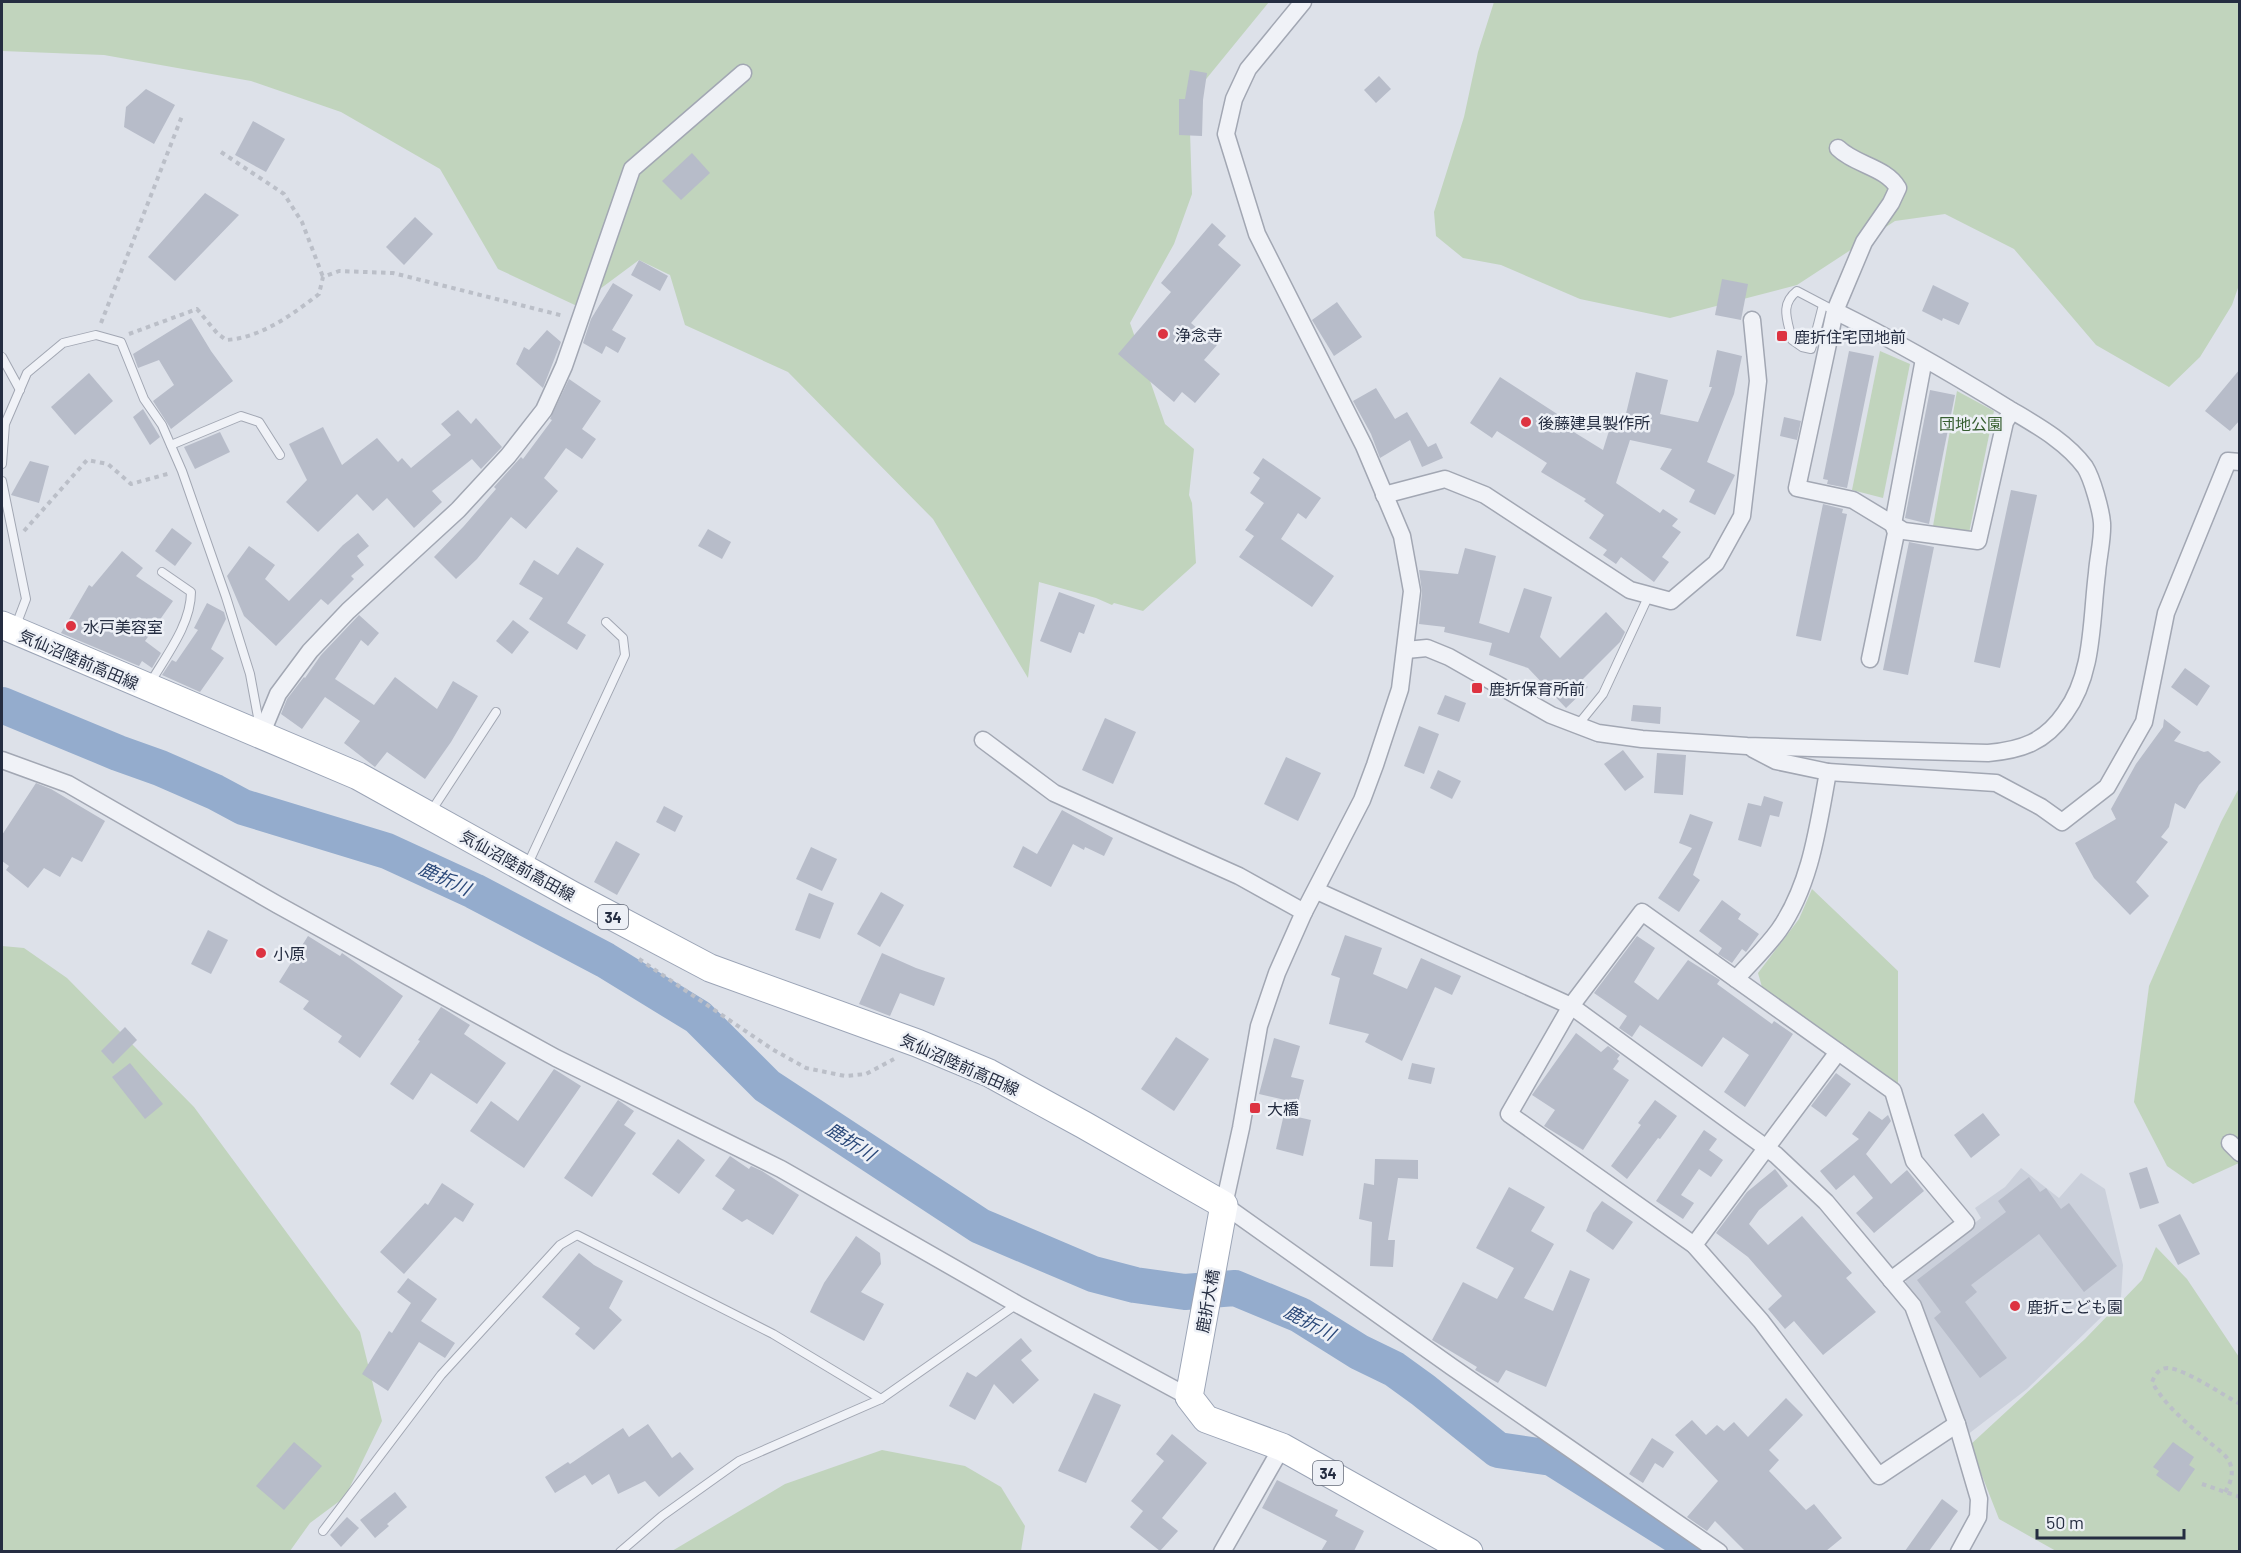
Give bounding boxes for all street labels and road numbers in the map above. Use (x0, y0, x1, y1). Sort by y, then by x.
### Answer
street label: 気仙沼陸前高田線 (16, 625, 142, 693)
street label: 気仙沼陸前高田線 (457, 826, 579, 904)
road number: 34 (598, 905, 628, 929)
street label: 気仙沼陸前高田線 (898, 1029, 1022, 1099)
street label: 鹿折大橋 (1192, 1268, 1222, 1334)
road number: 34 (1313, 1461, 1343, 1485)

